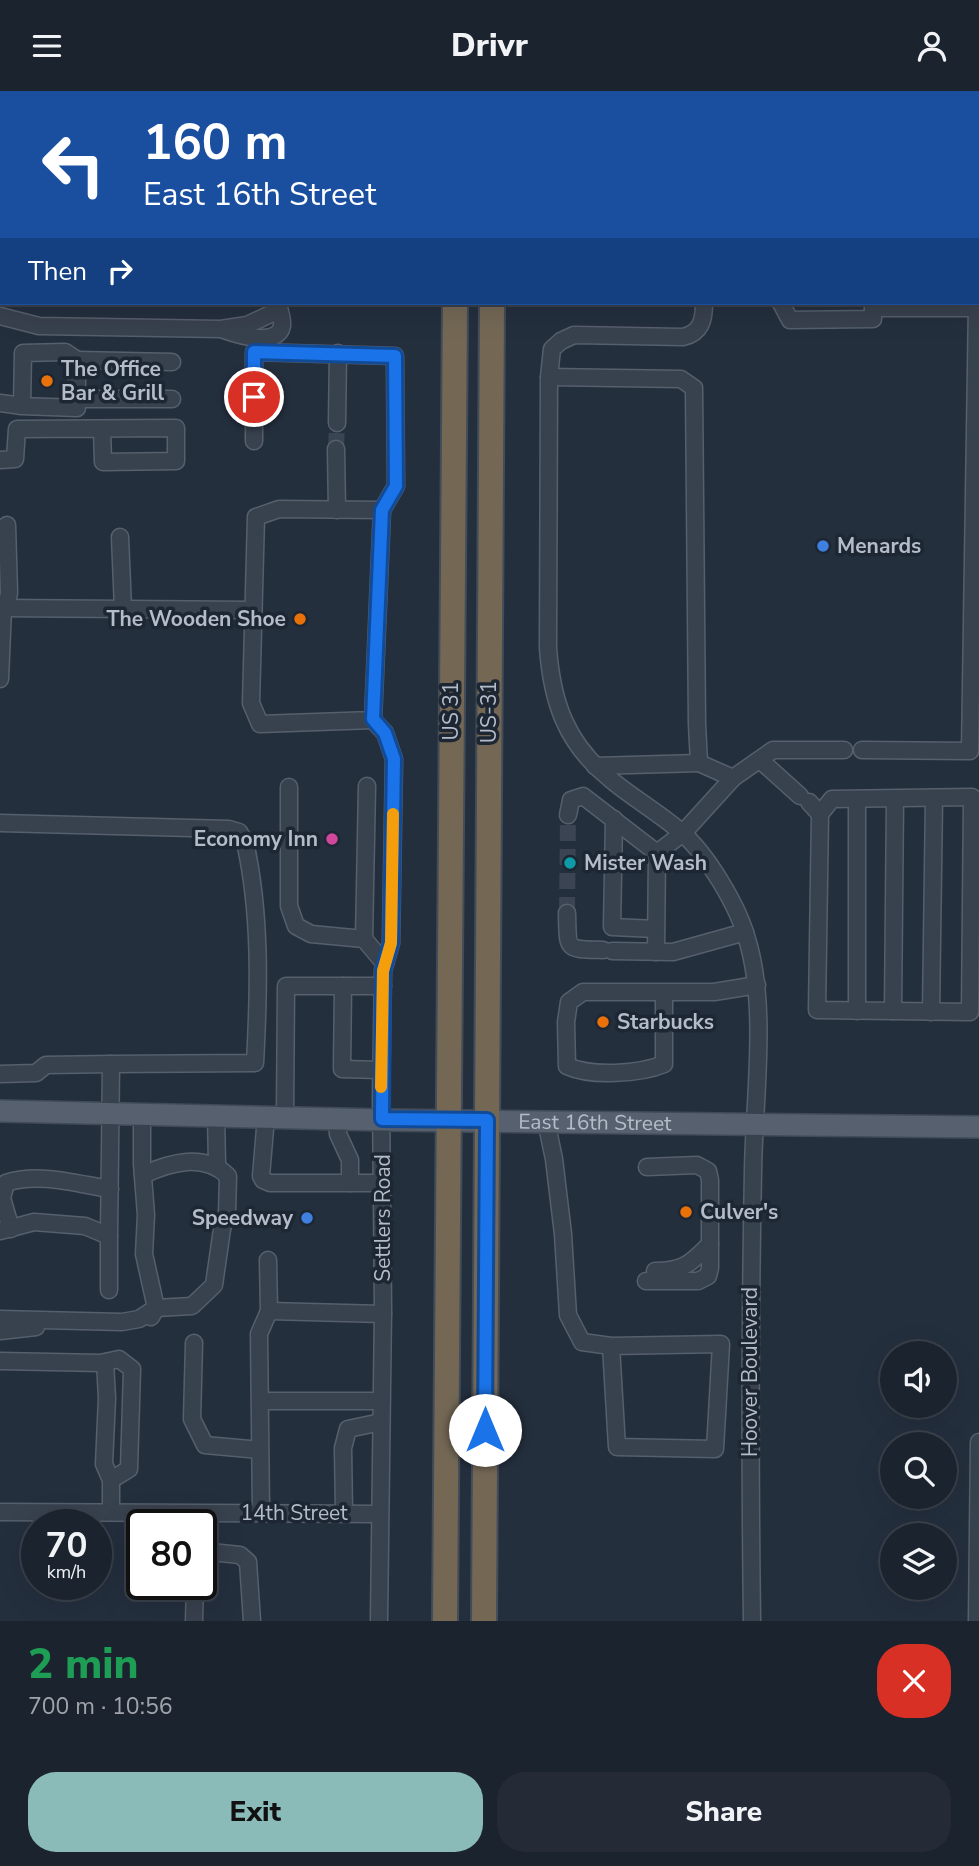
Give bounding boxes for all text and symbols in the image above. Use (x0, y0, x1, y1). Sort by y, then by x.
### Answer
text: Drivr (451, 24, 528, 67)
icon: menu (28, 27, 66, 65)
icon: person (913, 27, 951, 65)
text: 160 m (143, 109, 287, 176)
icon: left (28, 119, 119, 210)
text: East 16th Street (143, 173, 376, 216)
icon: right (101, 252, 139, 290)
text: Then (28, 254, 87, 289)
place label: The Office Bar & Grill (61, 355, 164, 407)
pin (224, 367, 284, 427)
marker: The Office Bar & Grill (39, 373, 55, 389)
icon: arrive (235, 378, 273, 416)
place label: Menards (837, 532, 921, 560)
marker: Menards (815, 538, 831, 554)
place label: The Wooden Shoe (106, 605, 286, 633)
marker: The Wooden Shoe (292, 611, 308, 627)
street label: US-31 (475, 681, 503, 743)
street label: US 31 (437, 682, 465, 740)
place label: Economy Inn (194, 825, 318, 853)
marker: Economy Inn (324, 831, 340, 847)
place label: Mister Wash (584, 849, 707, 877)
marker: Mister Wash (562, 855, 578, 871)
place label: Starbucks (617, 1008, 714, 1036)
marker: Starbucks (595, 1014, 611, 1030)
street label: East 16th Street (518, 1108, 672, 1137)
street label: Settlers Road (369, 1154, 397, 1282)
place label: Culver's (700, 1198, 778, 1226)
place label: Speedway (192, 1204, 294, 1232)
marker: Culver's (678, 1204, 694, 1220)
marker: Speedway (299, 1210, 315, 1226)
street label: Hoover Boulevard (736, 1287, 764, 1457)
map controls (880, 1341, 957, 1600)
button: sound (880, 1341, 957, 1418)
position arrow (448, 1393, 522, 1467)
button: search (880, 1432, 957, 1509)
street label: 14th Street (240, 1499, 348, 1527)
speed limit sign: 80 (126, 1509, 217, 1600)
text: 70 (45, 1522, 88, 1569)
button: layers (880, 1523, 957, 1600)
text: km/h (47, 1560, 86, 1584)
text: 2 min (28, 1636, 138, 1693)
button: close (877, 1644, 951, 1718)
text: 700 m · 10:56 (28, 1691, 173, 1722)
button: Exit (28, 1772, 483, 1852)
button: Share (497, 1772, 951, 1852)

